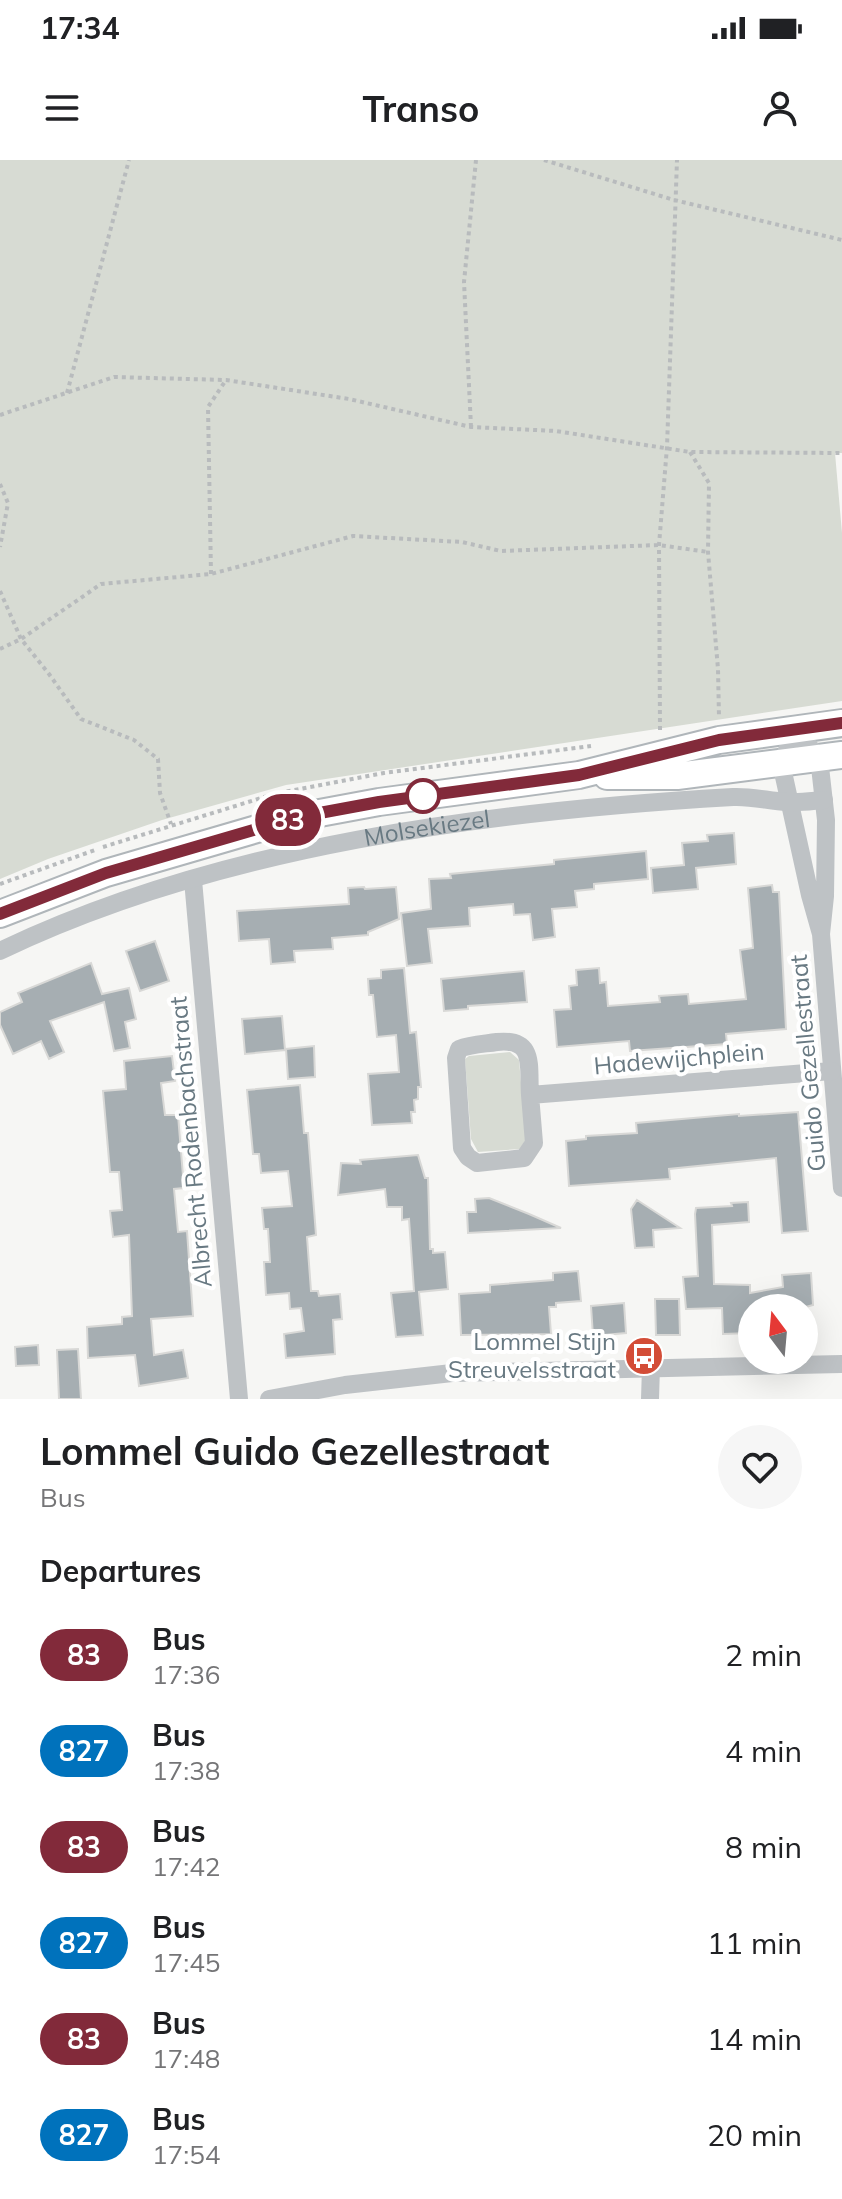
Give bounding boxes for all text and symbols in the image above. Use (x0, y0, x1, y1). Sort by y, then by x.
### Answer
text: 17:34 (40, 9, 119, 47)
icon: menu (40, 86, 84, 130)
text: Transo (363, 86, 479, 131)
icon: person (758, 86, 802, 130)
unlabelled marker (406, 779, 440, 813)
line badge: 83 (252, 794, 324, 846)
text: 83 (271, 802, 305, 837)
street label: Molsekiezel (362, 803, 492, 852)
street label: Guido Gezellestraat (783, 953, 831, 1173)
street label: Albrecht Rodenbachstraat (162, 995, 218, 1289)
street label: Hadewijchplein (592, 1036, 766, 1080)
north arrow (738, 1294, 818, 1374)
map controls (738, 1294, 818, 1374)
place label: Lommel Stijn Streuvelsstraat (448, 1326, 616, 1384)
bus stop icon: Lommel Stijn Streuvelsstraat (623, 1335, 665, 1377)
button: heart (718, 1425, 802, 1509)
text: Lommel Guido Gezellestraat (40, 1427, 550, 1475)
text: Bus (40, 1481, 86, 1514)
text: Departures (40, 1552, 201, 1590)
text: Bus (152, 1620, 206, 1658)
text: 2 min (725, 1636, 802, 1674)
text: 83 (67, 1637, 101, 1672)
text: 17:36 (152, 1658, 220, 1691)
text: Bus (152, 1716, 206, 1754)
text: 4 min (725, 1732, 802, 1770)
text: 827 (59, 1733, 109, 1768)
text: 17:38 (152, 1754, 220, 1787)
text: Bus (152, 1812, 206, 1850)
text: 8 min (725, 1828, 802, 1866)
text: 83 (67, 1829, 101, 1864)
text: 17:42 (152, 1850, 220, 1883)
text: Bus (152, 1908, 206, 1946)
text: 11 min (707, 1924, 802, 1962)
text: 827 (59, 1925, 109, 1960)
text: 17:45 (152, 1946, 220, 1979)
text: Bus (152, 2004, 206, 2042)
text: 14 min (707, 2020, 802, 2058)
text: 83 (67, 2021, 101, 2056)
text: 17:48 (152, 2042, 220, 2075)
text: Bus (152, 2100, 206, 2138)
text: 20 min (707, 2116, 802, 2154)
text: 827 (59, 2117, 109, 2152)
text: 17:54 (152, 2138, 220, 2171)

